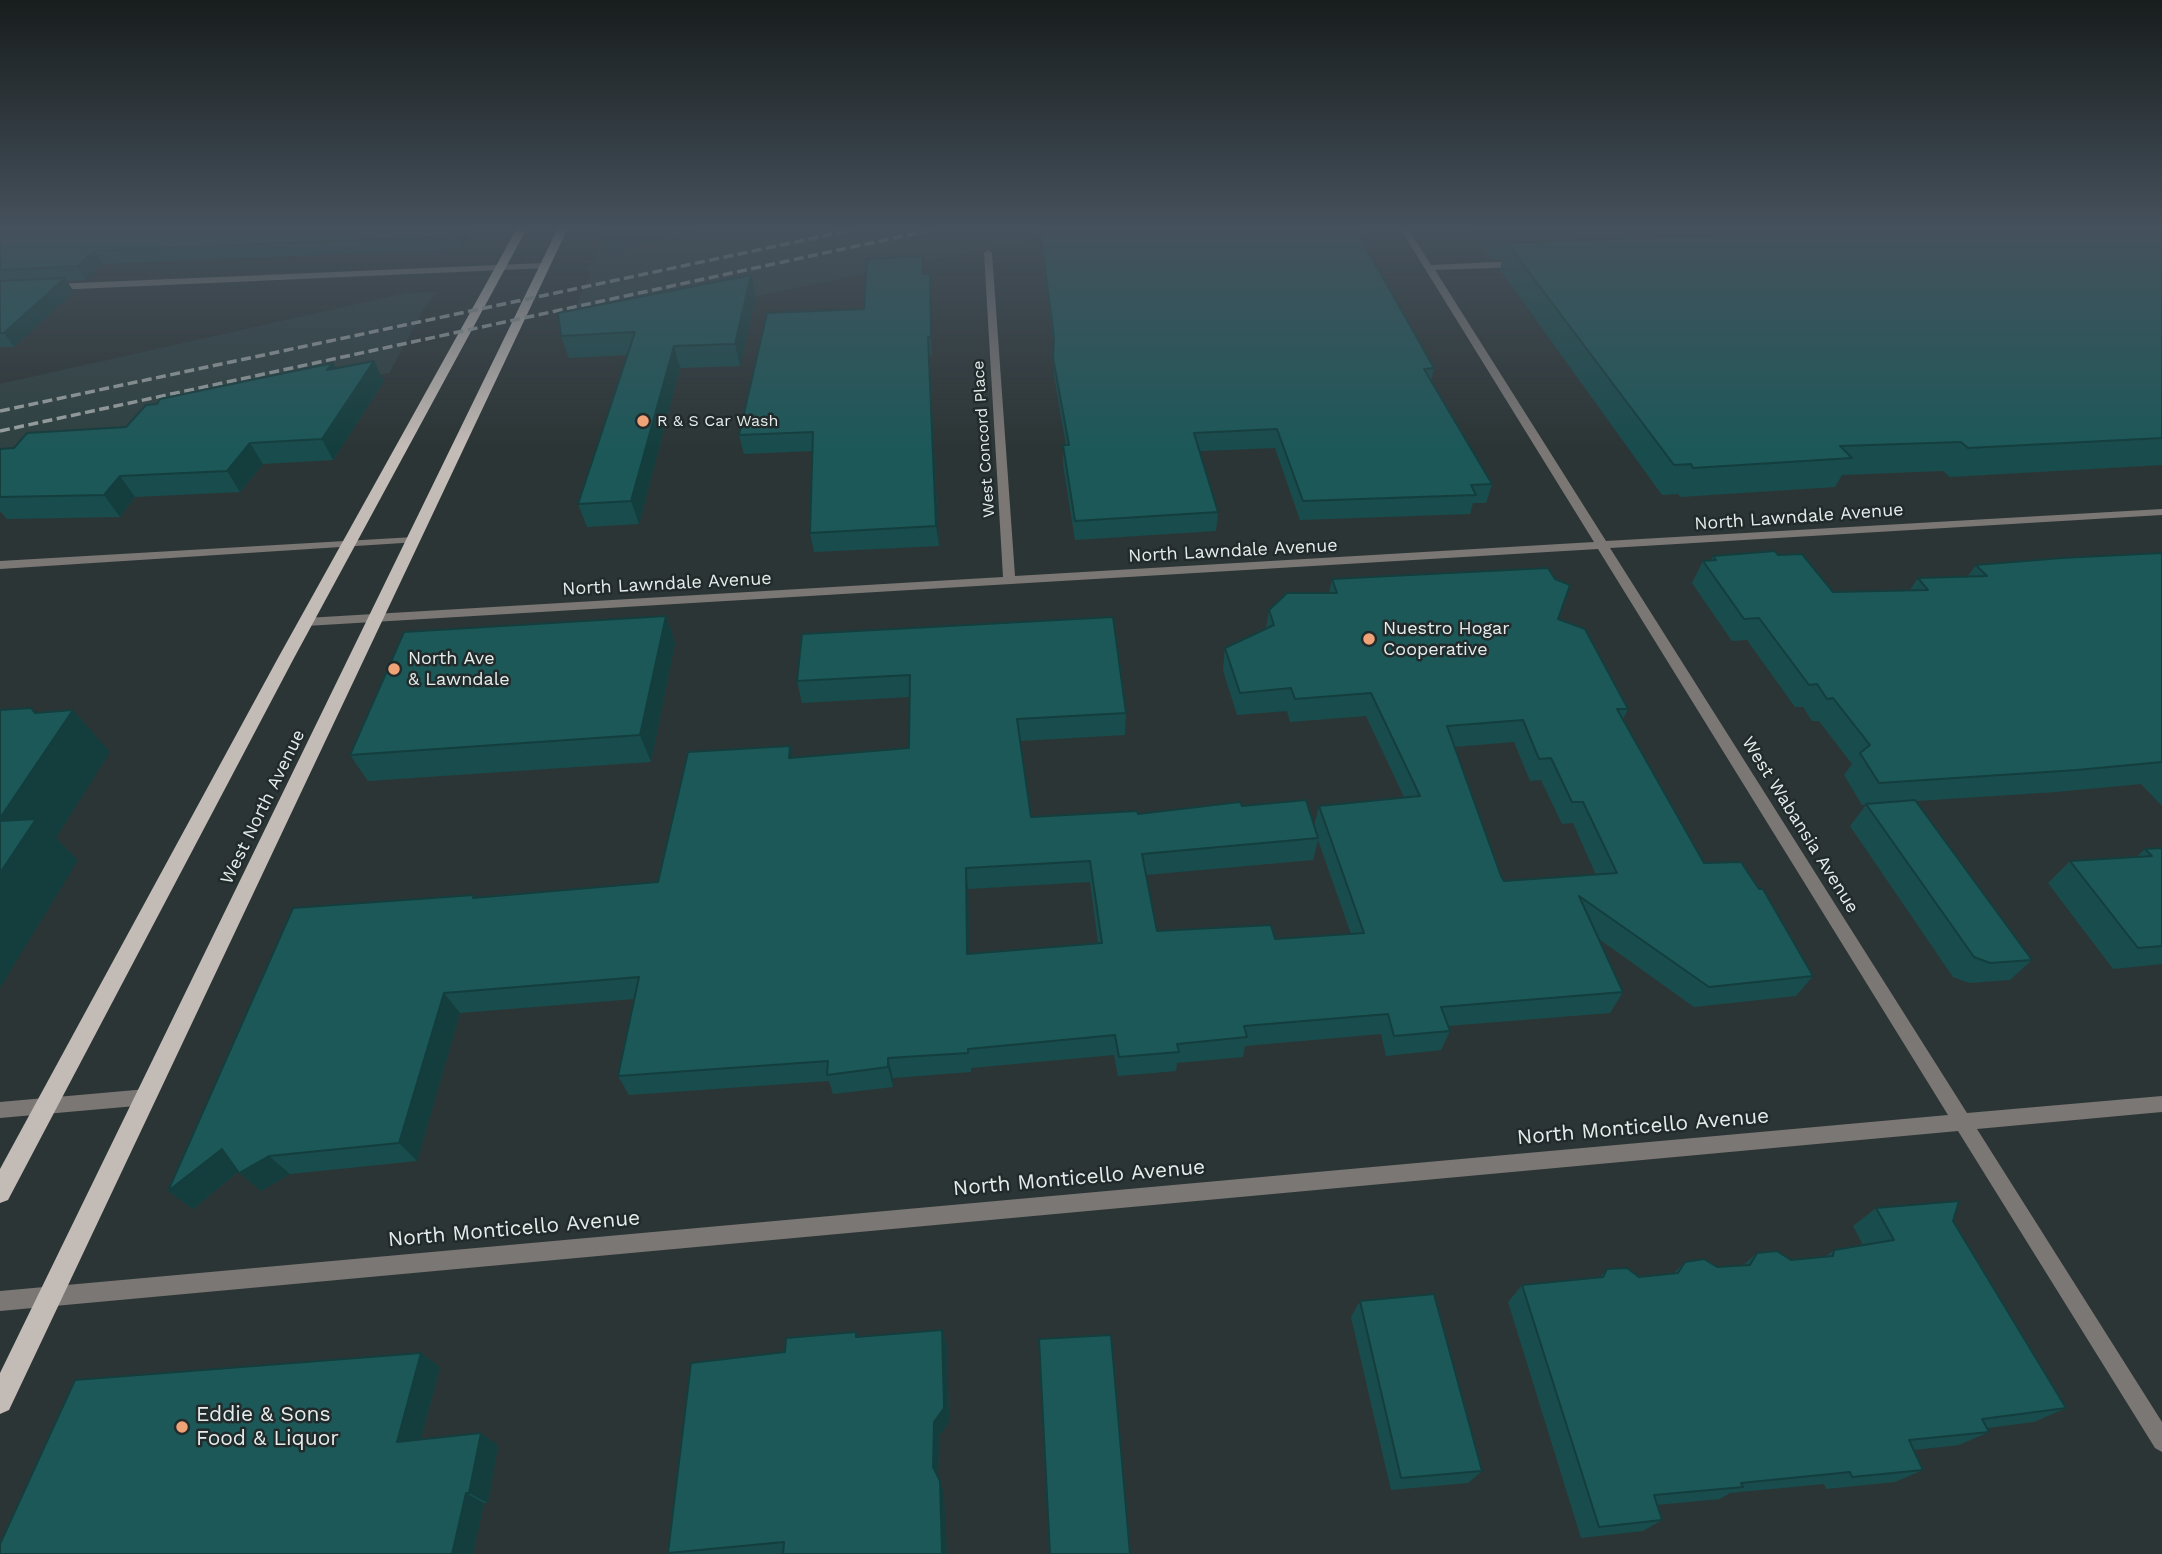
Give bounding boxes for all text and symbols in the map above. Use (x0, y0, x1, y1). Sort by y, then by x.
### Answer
street label: West Concord Place (969, 360, 999, 518)
place label: R & S Car Wash (657, 411, 778, 431)
marker: R & S Car Wash (635, 413, 651, 429)
street label: North Lawndale Avenue (1694, 499, 1904, 535)
street label: North Lawndale Avenue (1128, 535, 1338, 567)
street label: North Lawndale Avenue (562, 568, 772, 600)
place label: Nuestro Hogar Cooperative (1383, 618, 1510, 660)
marker: Nuestro Hogar Cooperative (1361, 631, 1377, 647)
place label: North Ave & Lawndale (408, 648, 510, 690)
marker: North Ave & Lawndale (386, 661, 402, 677)
street label: West North Avenue (216, 726, 310, 888)
street label: West Wabansia Avenue (1737, 733, 1863, 917)
street label: North Monticello Avenue (1516, 1103, 1770, 1151)
street label: North Monticello Avenue (952, 1154, 1206, 1202)
street label: North Monticello Avenue (387, 1205, 641, 1253)
place label: Eddie & Sons Food & Liquor (196, 1402, 339, 1452)
marker: Eddie & Sons Food & Liquor (174, 1419, 190, 1435)

